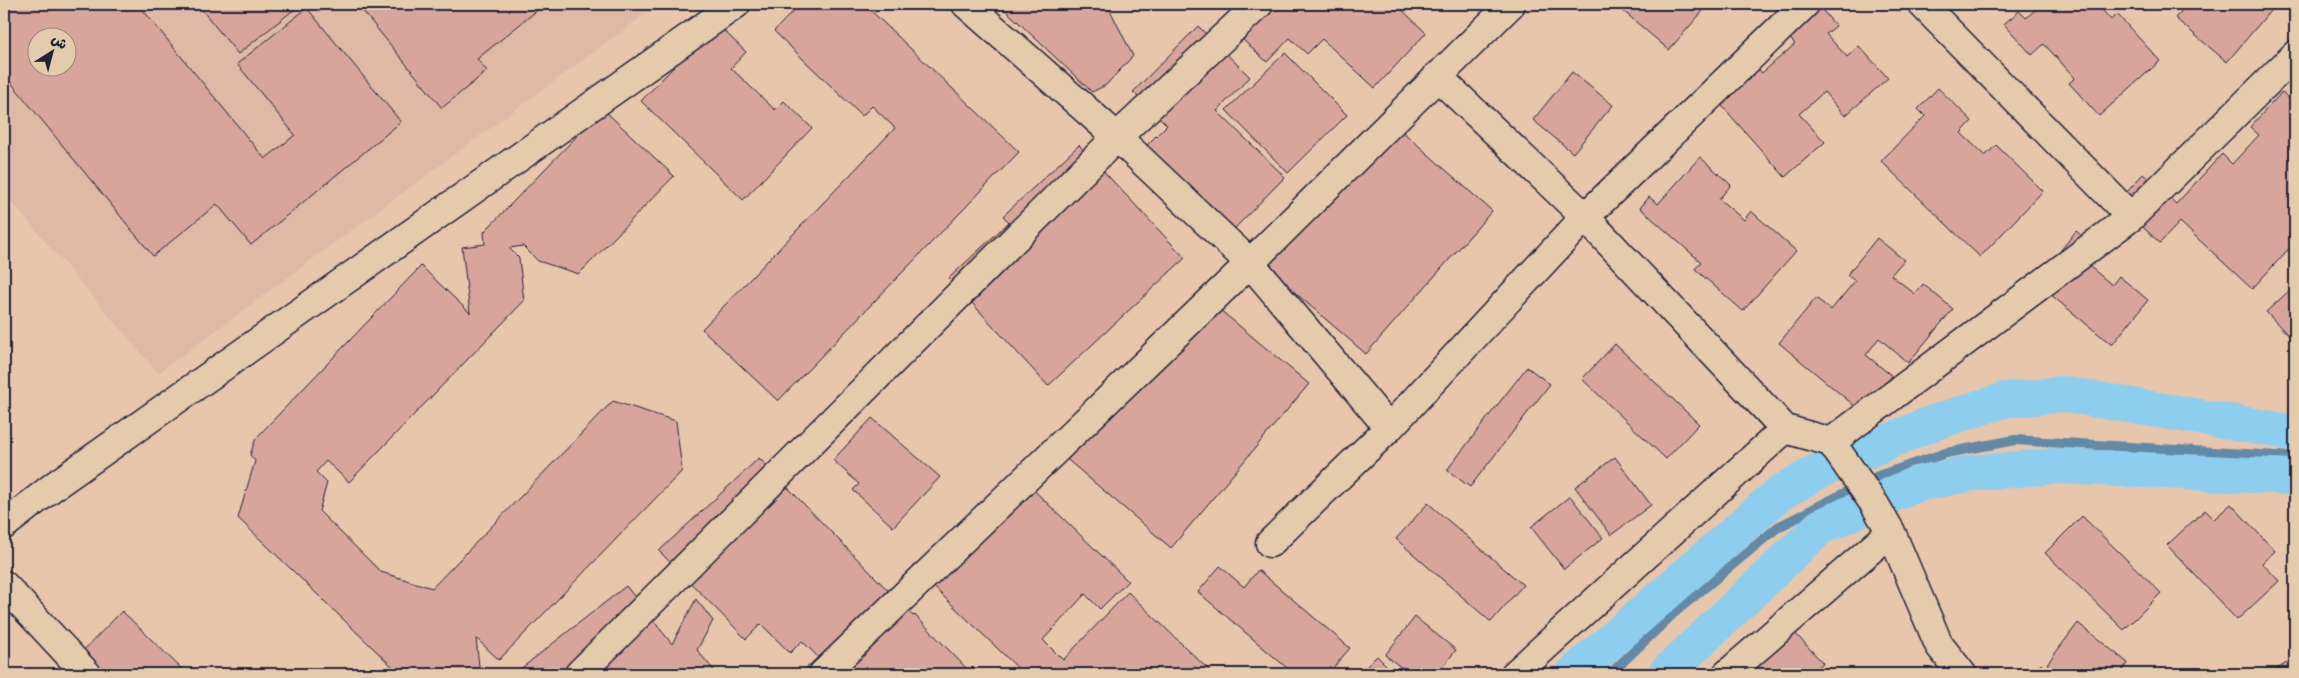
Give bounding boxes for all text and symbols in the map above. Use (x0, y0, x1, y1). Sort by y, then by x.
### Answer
north arrow (28, 28, 78, 78)
text: ش (48, 28, 72, 54)

